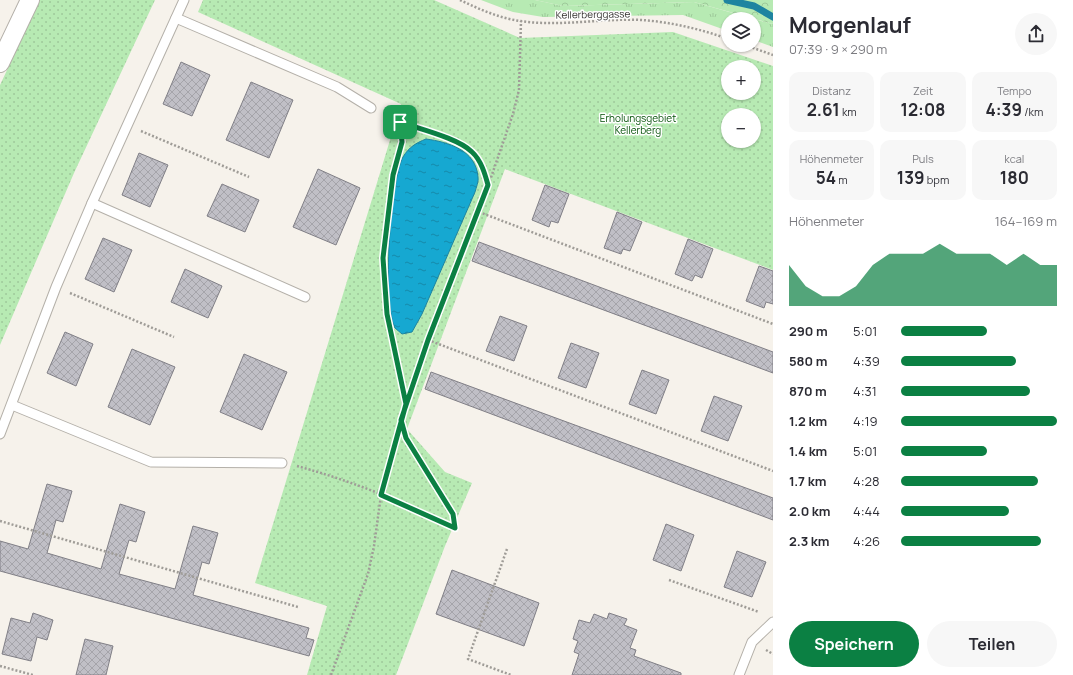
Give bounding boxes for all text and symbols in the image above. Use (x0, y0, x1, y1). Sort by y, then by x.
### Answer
street label: Kellerberggasse (556, 6, 630, 22)
text: Morgenlauf (789, 10, 911, 40)
map controls (721, 12, 761, 148)
button: layers (721, 12, 761, 52)
button: share (1015, 13, 1057, 55)
text: 07:39 · 9 × 290 m (789, 40, 887, 58)
button: + (721, 60, 761, 100)
text: Distanz (812, 83, 851, 98)
text: Zeit (913, 83, 933, 98)
text: Tempo (997, 83, 1031, 98)
text: 2.61 (807, 98, 840, 121)
text: 12:08 (900, 98, 945, 121)
text: 4:39 (985, 98, 1022, 121)
text: km (840, 104, 857, 119)
text: /km (1022, 104, 1043, 119)
pin (383, 105, 417, 139)
button: − (721, 108, 761, 148)
icon: arrive (389, 111, 411, 133)
park label: Erholungsgebiet Kellerberg (600, 111, 676, 137)
text: Höhenmeter (800, 151, 864, 166)
text: Puls (912, 151, 934, 166)
text: kcal (1004, 151, 1024, 166)
text: 54 (816, 166, 836, 189)
text: 139 (897, 166, 925, 189)
text: 180 (1000, 166, 1029, 189)
text: m (836, 172, 848, 187)
text: bpm (925, 172, 949, 187)
text: Höhenmeter (789, 212, 864, 230)
text: 164–169 m (995, 212, 1057, 230)
text: 290 m (789, 322, 828, 340)
text: 5:01 (853, 322, 877, 340)
text: 580 m (789, 352, 827, 370)
text: 4:39 (853, 352, 880, 370)
text: 870 m (789, 382, 827, 400)
text: 4:31 (853, 382, 877, 400)
text: 1.2 km (789, 412, 827, 430)
text: 4:19 (853, 412, 878, 430)
text: 1.4 km (789, 442, 827, 460)
text: 5:01 (853, 442, 877, 460)
text: 1.7 km (789, 472, 826, 490)
text: 4:28 (853, 472, 880, 490)
text: 2.0 km (789, 502, 831, 520)
text: 4:44 (853, 502, 880, 520)
text: 2.3 km (789, 532, 830, 550)
text: 4:26 (853, 532, 880, 550)
button: Speichern (789, 621, 919, 667)
button: Teilen (927, 621, 1057, 667)

